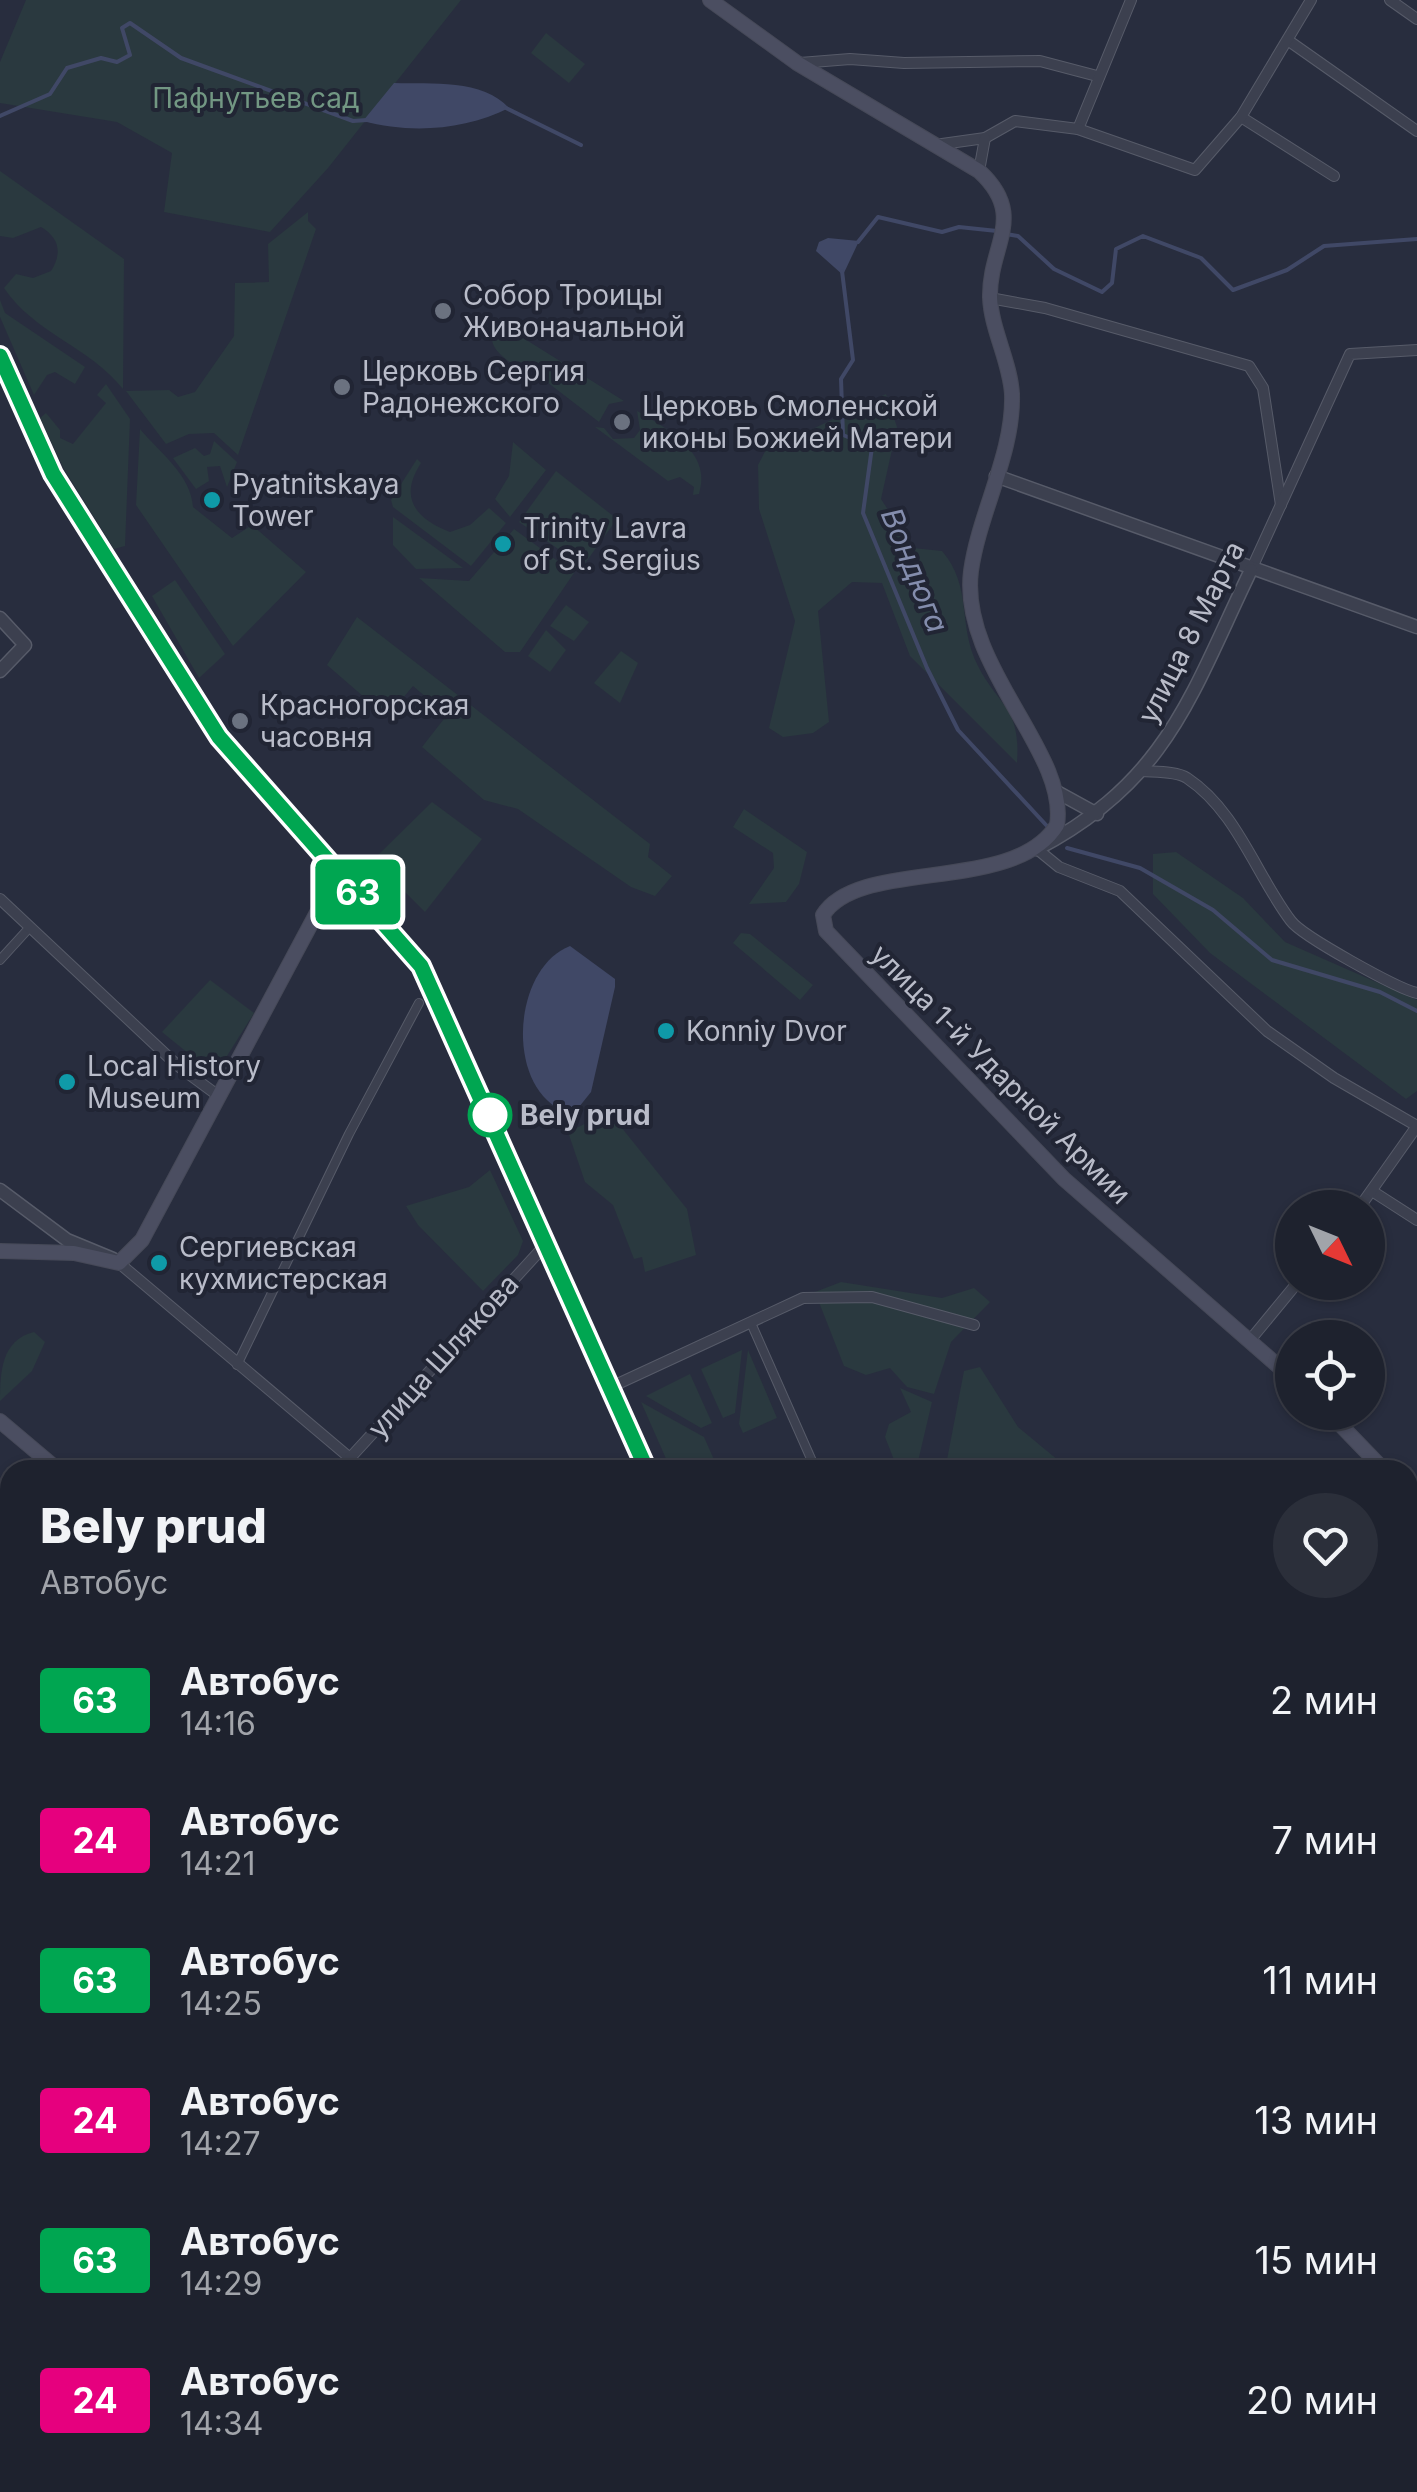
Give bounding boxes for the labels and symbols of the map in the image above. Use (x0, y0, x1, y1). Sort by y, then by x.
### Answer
park label: Пафнутьев сад (152, 81, 360, 115)
place label: Собор Троицы Живоначальной (463, 278, 685, 344)
marker: Собор Троицы Живоначальной (432, 300, 454, 322)
place label: Церковь Сергия Радонежского (362, 354, 585, 420)
marker: Церковь Сергия Радонежского (331, 376, 353, 398)
place label: Церковь Смоленской иконы Божией Матери (642, 389, 953, 455)
marker: Церковь Смоленской иконы Божией Матери (611, 411, 633, 433)
place label: Pyatnitskaya Tower (232, 467, 399, 533)
marker: Pyatnitskaya Tower (201, 489, 223, 511)
water label: Вондюга (874, 502, 956, 638)
place label: Trinity Lavra of St. Sergius (523, 511, 701, 577)
marker: Trinity Lavra of St. Sergius (492, 533, 514, 555)
street label: улица 8 Марта (1131, 535, 1251, 729)
place label: Красногорская часовня (260, 688, 469, 754)
marker: Красногорская часовня (229, 710, 251, 732)
line badge: 63 (313, 860, 403, 924)
street label: улица 1-й Ударной Армии (864, 937, 1138, 1211)
place label: Konniy Dvor (686, 1014, 847, 1048)
marker: Konniy Dvor (655, 1020, 677, 1042)
place label: Local History Museum (87, 1049, 261, 1115)
marker: Local History Museum (56, 1071, 78, 1093)
marker: Bely prud (469, 1094, 511, 1136)
place label: Bely prud (520, 1098, 651, 1132)
north arrow (1275, 1190, 1385, 1300)
place label: Сергиевская кухмистерская (179, 1230, 388, 1296)
marker: Сергиевская кухмистерская (148, 1252, 170, 1274)
street label: улица Шлякова (361, 1267, 525, 1445)

